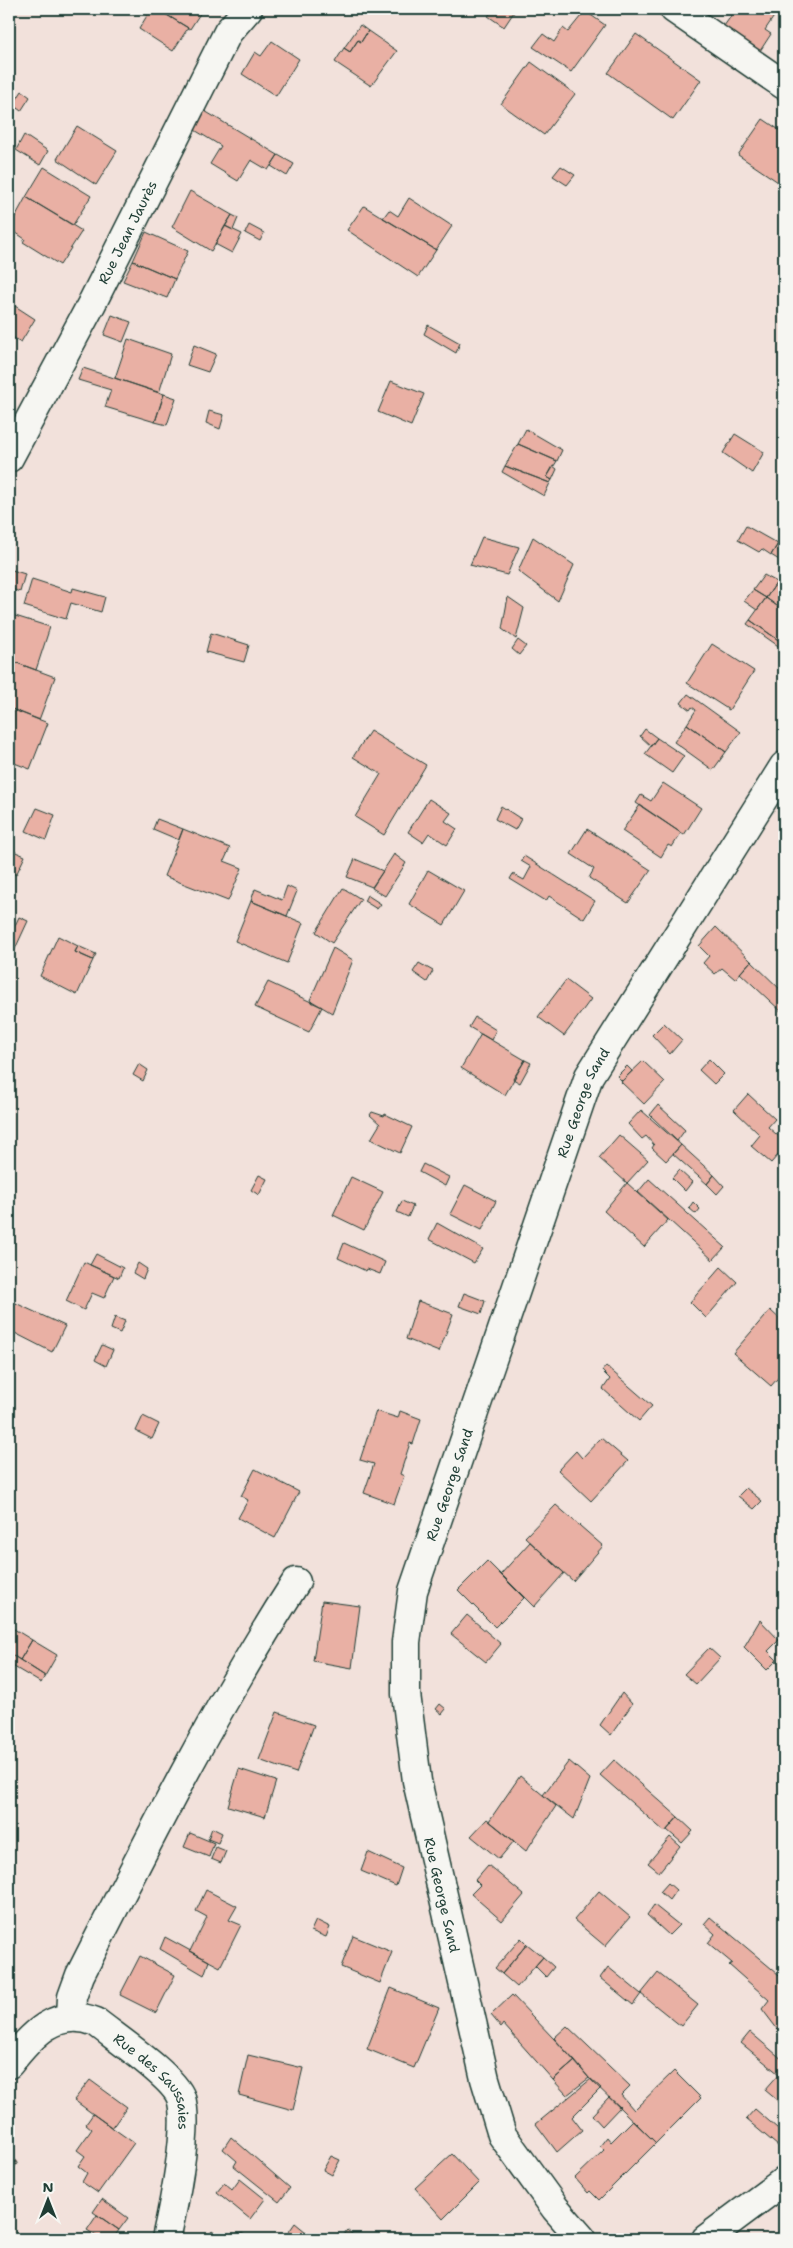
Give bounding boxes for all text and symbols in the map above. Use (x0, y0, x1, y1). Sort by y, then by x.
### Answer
street label: Rue Jean Jaurès (94, 177, 161, 287)
street label: Rue George Sand (553, 1044, 614, 1160)
street label: Rue George Sand (422, 1426, 477, 1543)
street label: Rue George Sand (420, 1836, 464, 1954)
street label: Rue des Saussaies (110, 2029, 193, 2130)
north arrow (22, 2176, 72, 2226)
text: N (42, 2178, 54, 2196)

